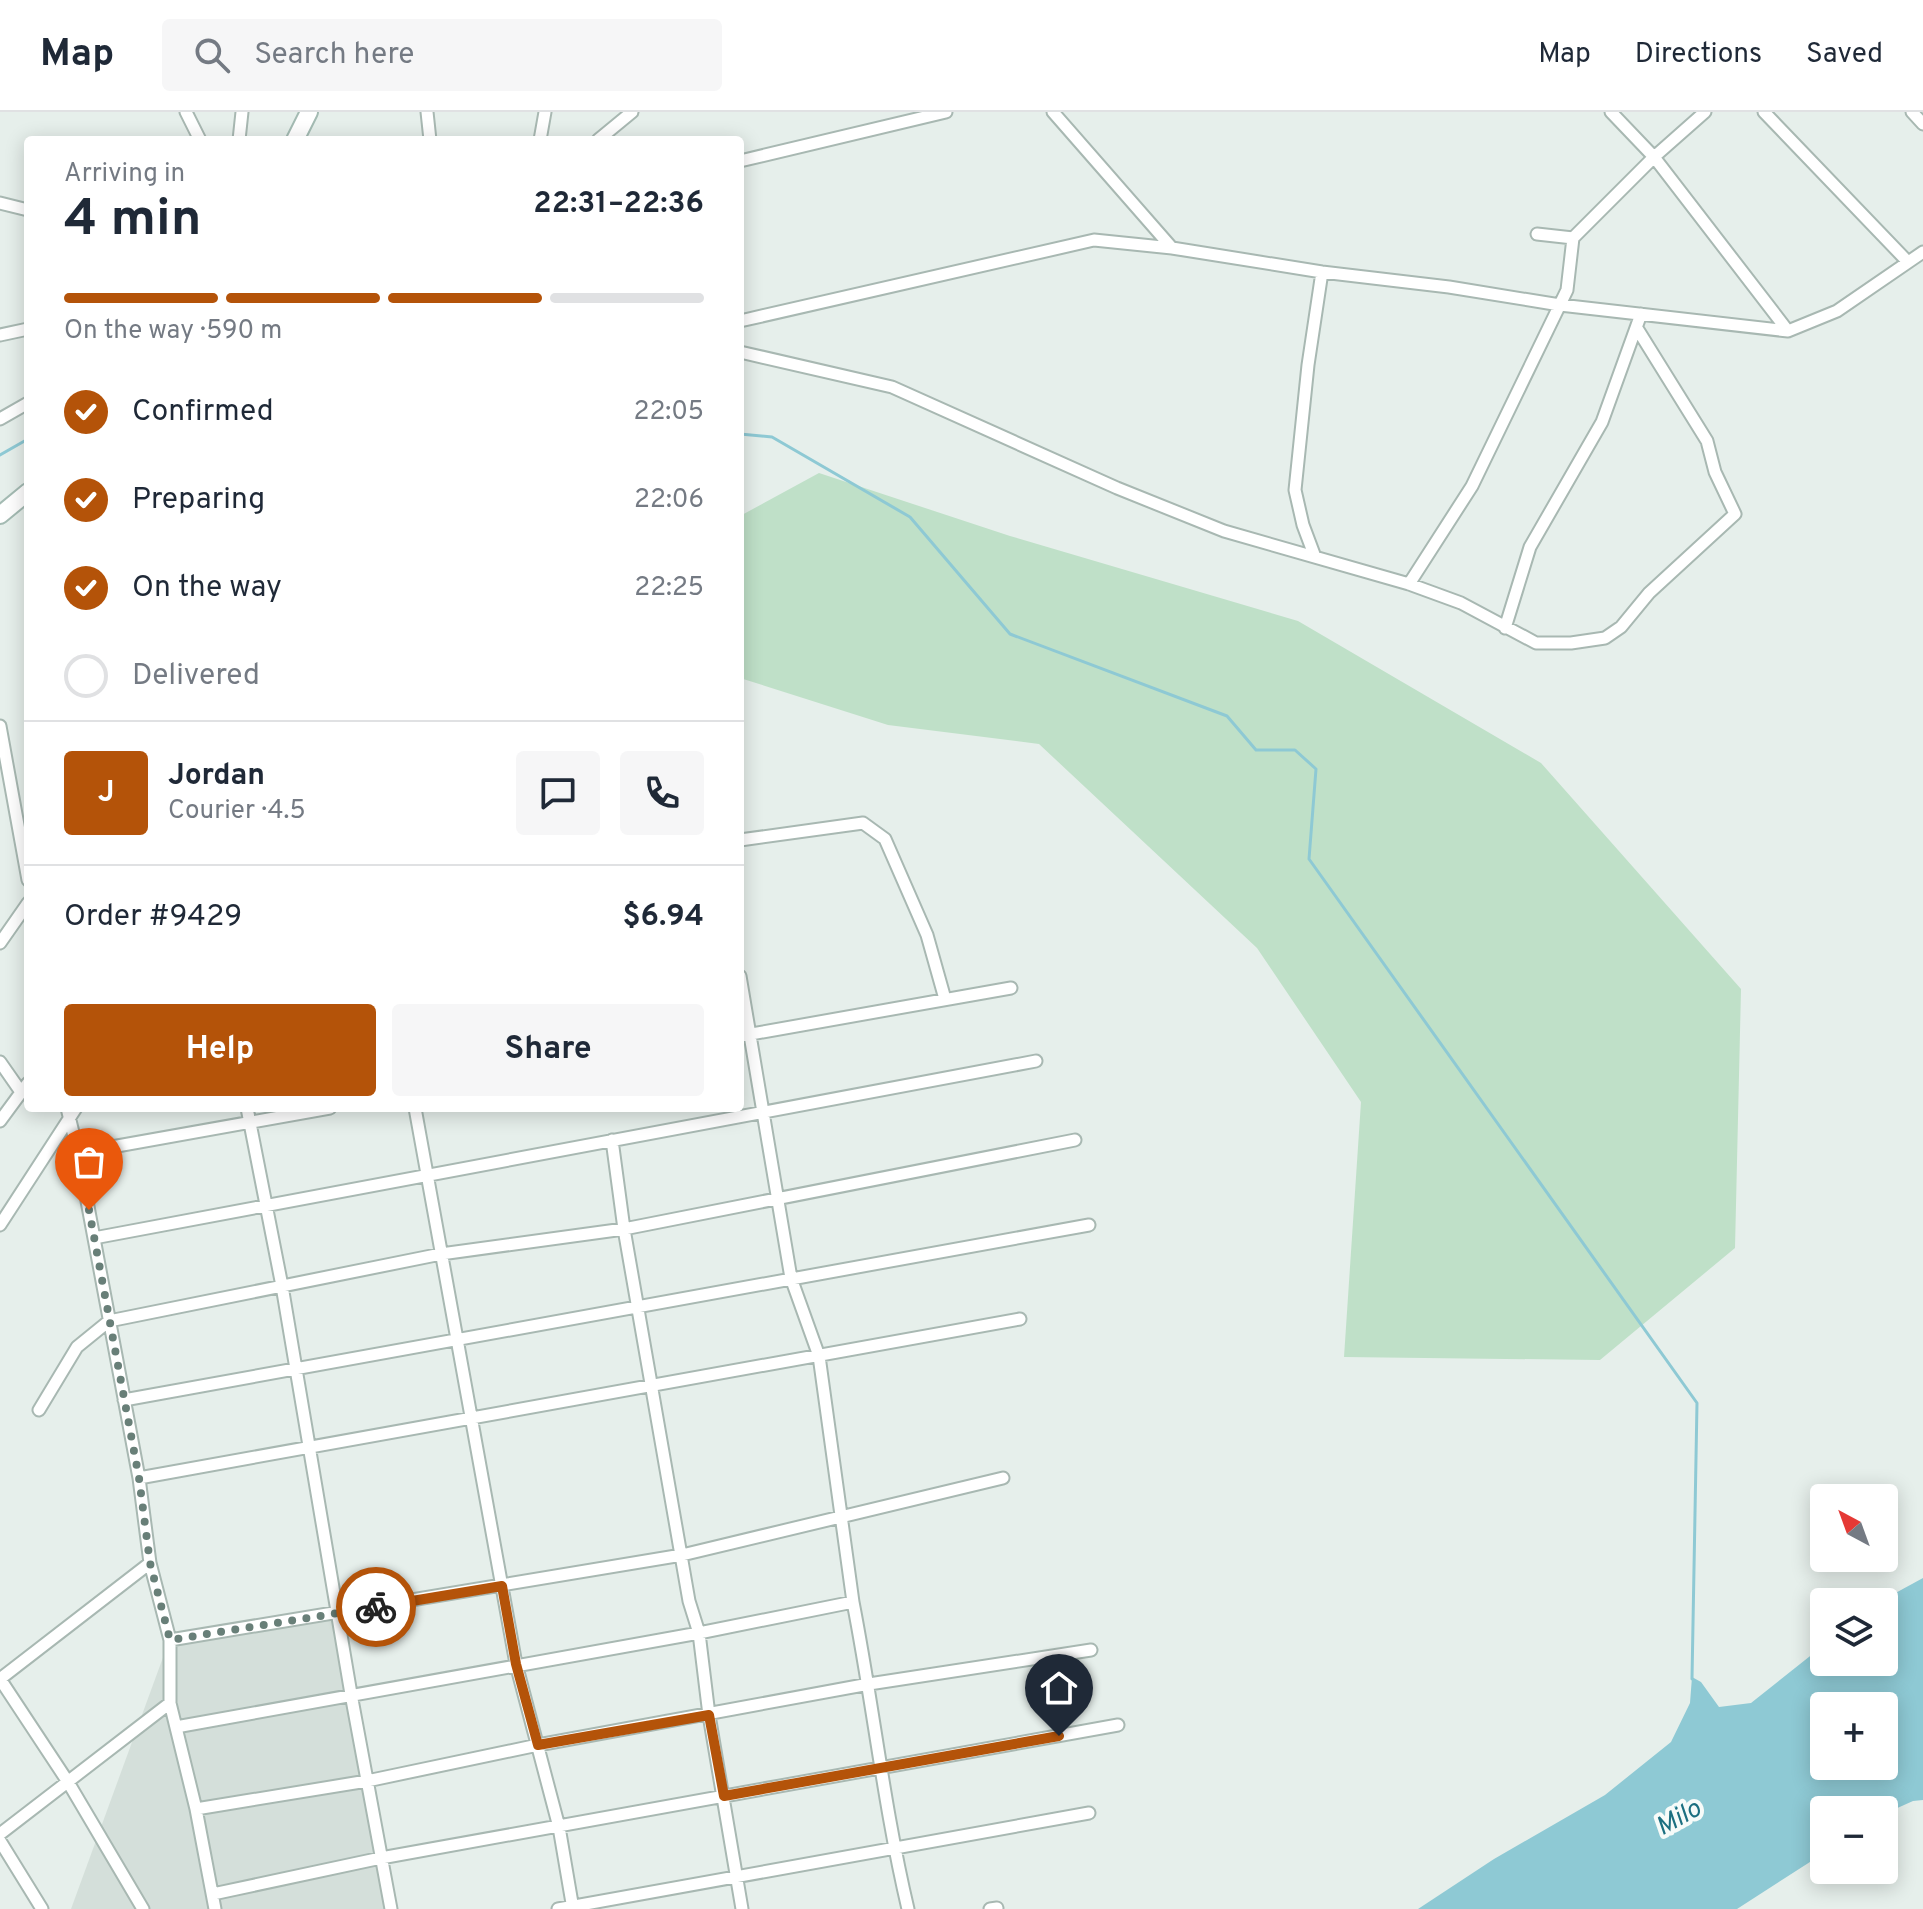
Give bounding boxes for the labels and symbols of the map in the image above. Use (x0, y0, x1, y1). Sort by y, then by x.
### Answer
pin (55, 1128, 123, 1210)
north arrow (1810, 1484, 1898, 1572)
courier (336, 1567, 416, 1647)
pin (1025, 1654, 1093, 1736)
water label: Milo (1651, 1793, 1708, 1845)

